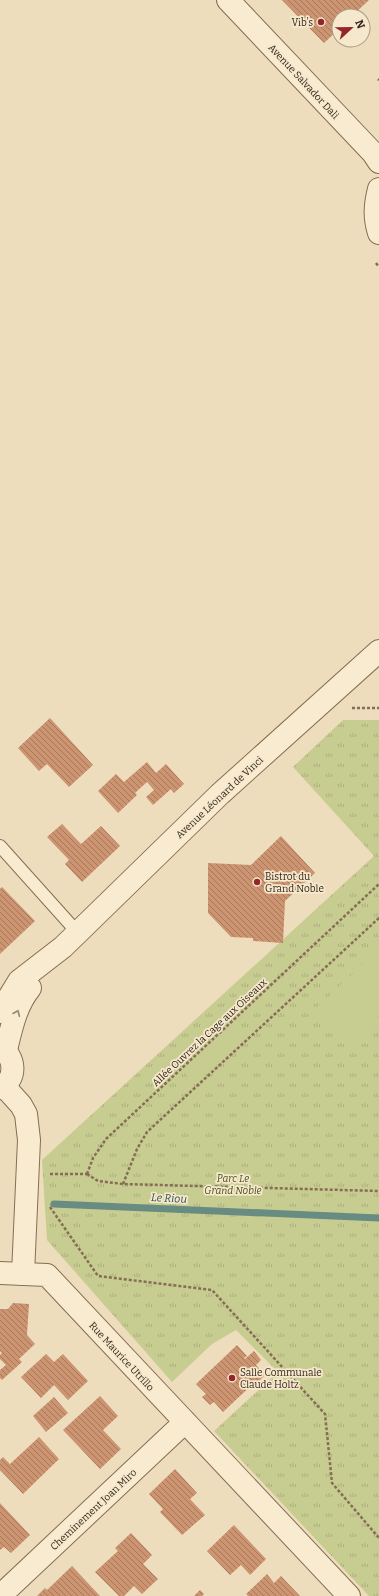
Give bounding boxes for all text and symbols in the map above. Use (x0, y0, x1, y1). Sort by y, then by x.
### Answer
north arrow (331, 8, 371, 48)
place label: Vib's (292, 17, 313, 29)
marker: Vib's (316, 17, 326, 27)
text: N (352, 18, 368, 31)
street label: Avenue Salvador Dali (265, 42, 341, 122)
street label: Avenue Léonard de Vinci (174, 754, 266, 841)
place label: Bistrot du Grand Noble (265, 871, 324, 895)
marker: Bistrot du Grand Noble (252, 877, 262, 887)
street label: Allée Ouvrez la Cage aux Oiseaux (150, 976, 270, 1089)
one-way arrow (12, 1009, 20, 1017)
park label: Parc Le Grand Noble (204, 1173, 262, 1197)
water label: Le Riou (151, 1191, 187, 1206)
street label: Rue Maurice Utrillo (86, 1320, 157, 1394)
place label: Salle Communale Claude Holtz (240, 1367, 322, 1391)
marker: Salle Communale Claude Holtz (227, 1373, 237, 1383)
street label: Cheminement Joan Miro (48, 1466, 140, 1553)

